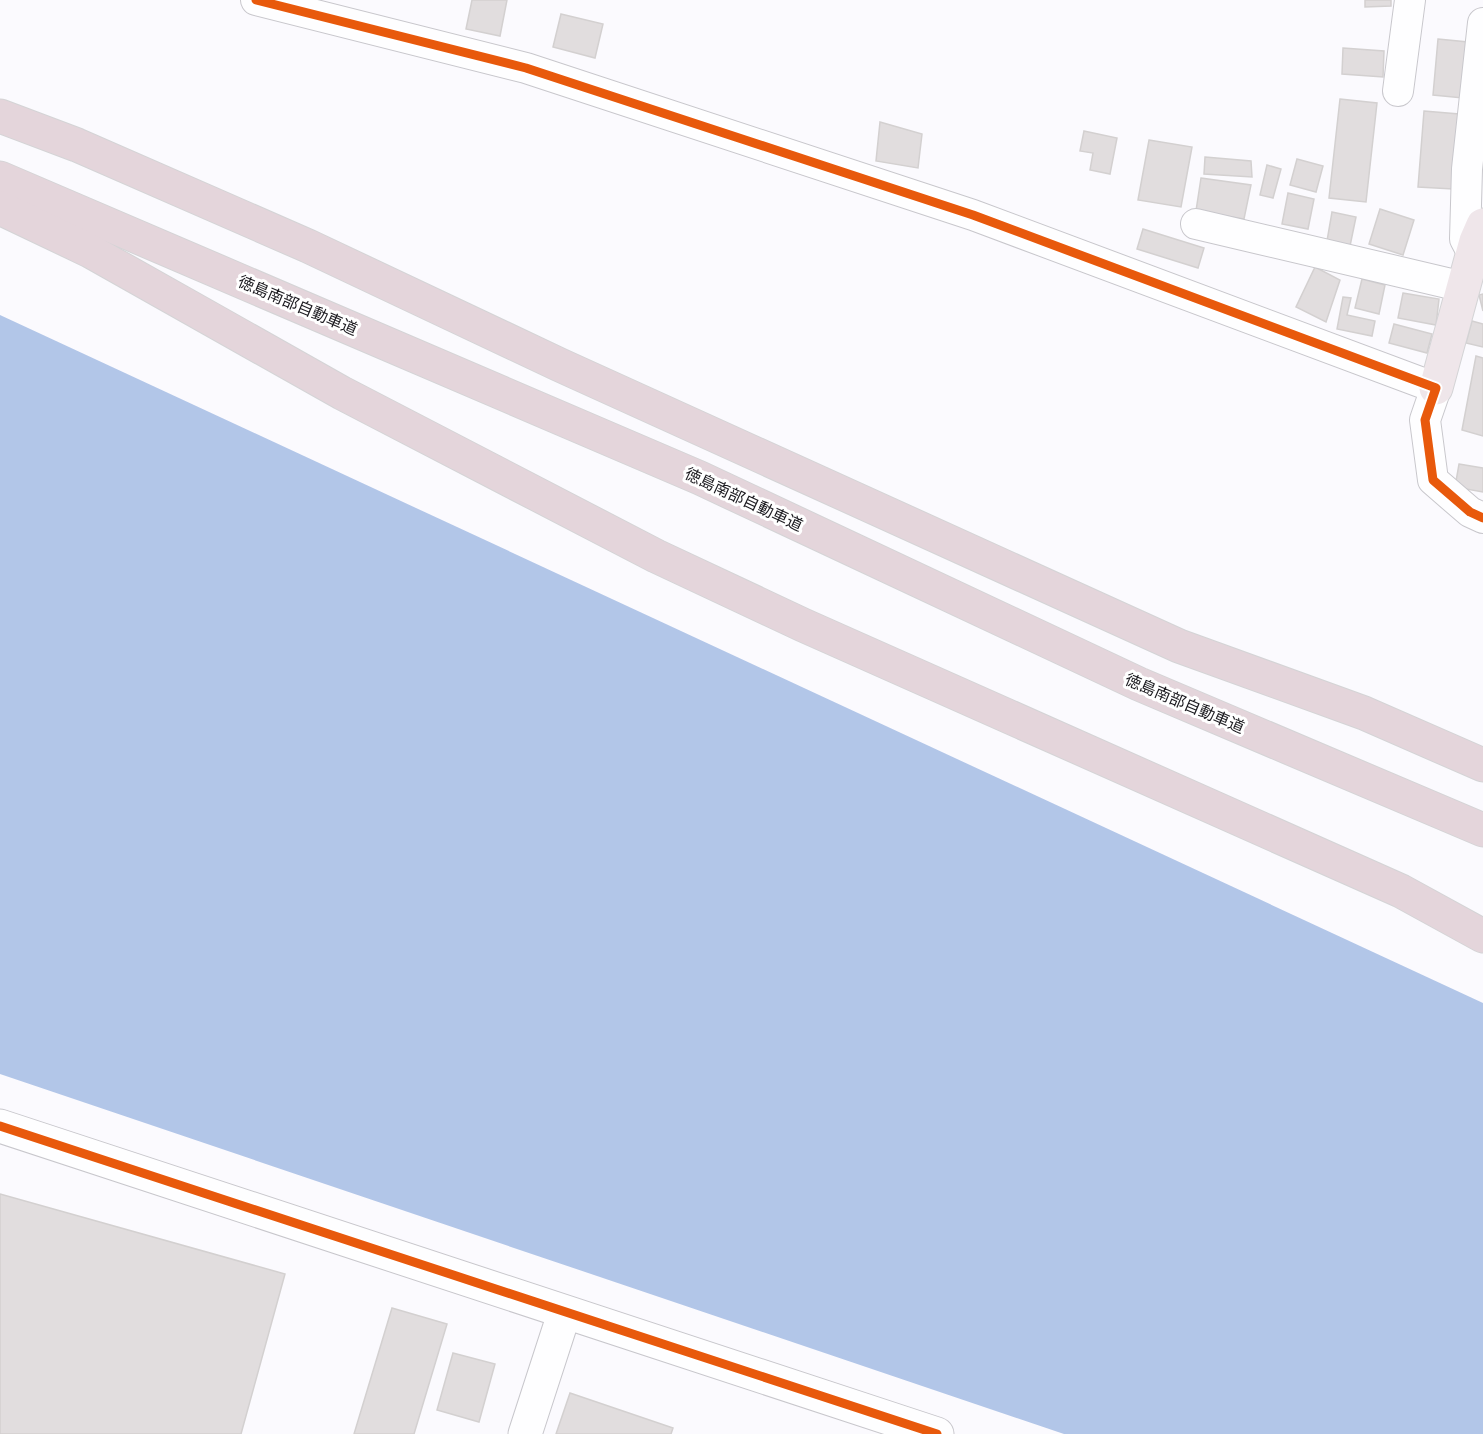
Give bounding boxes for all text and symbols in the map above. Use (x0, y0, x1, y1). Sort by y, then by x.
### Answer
street label: 徳島南部自動車道 (234, 270, 361, 341)
street label: 徳島南部自動車道 (681, 462, 807, 537)
street label: 徳島南部自動車道 (1121, 668, 1248, 739)

